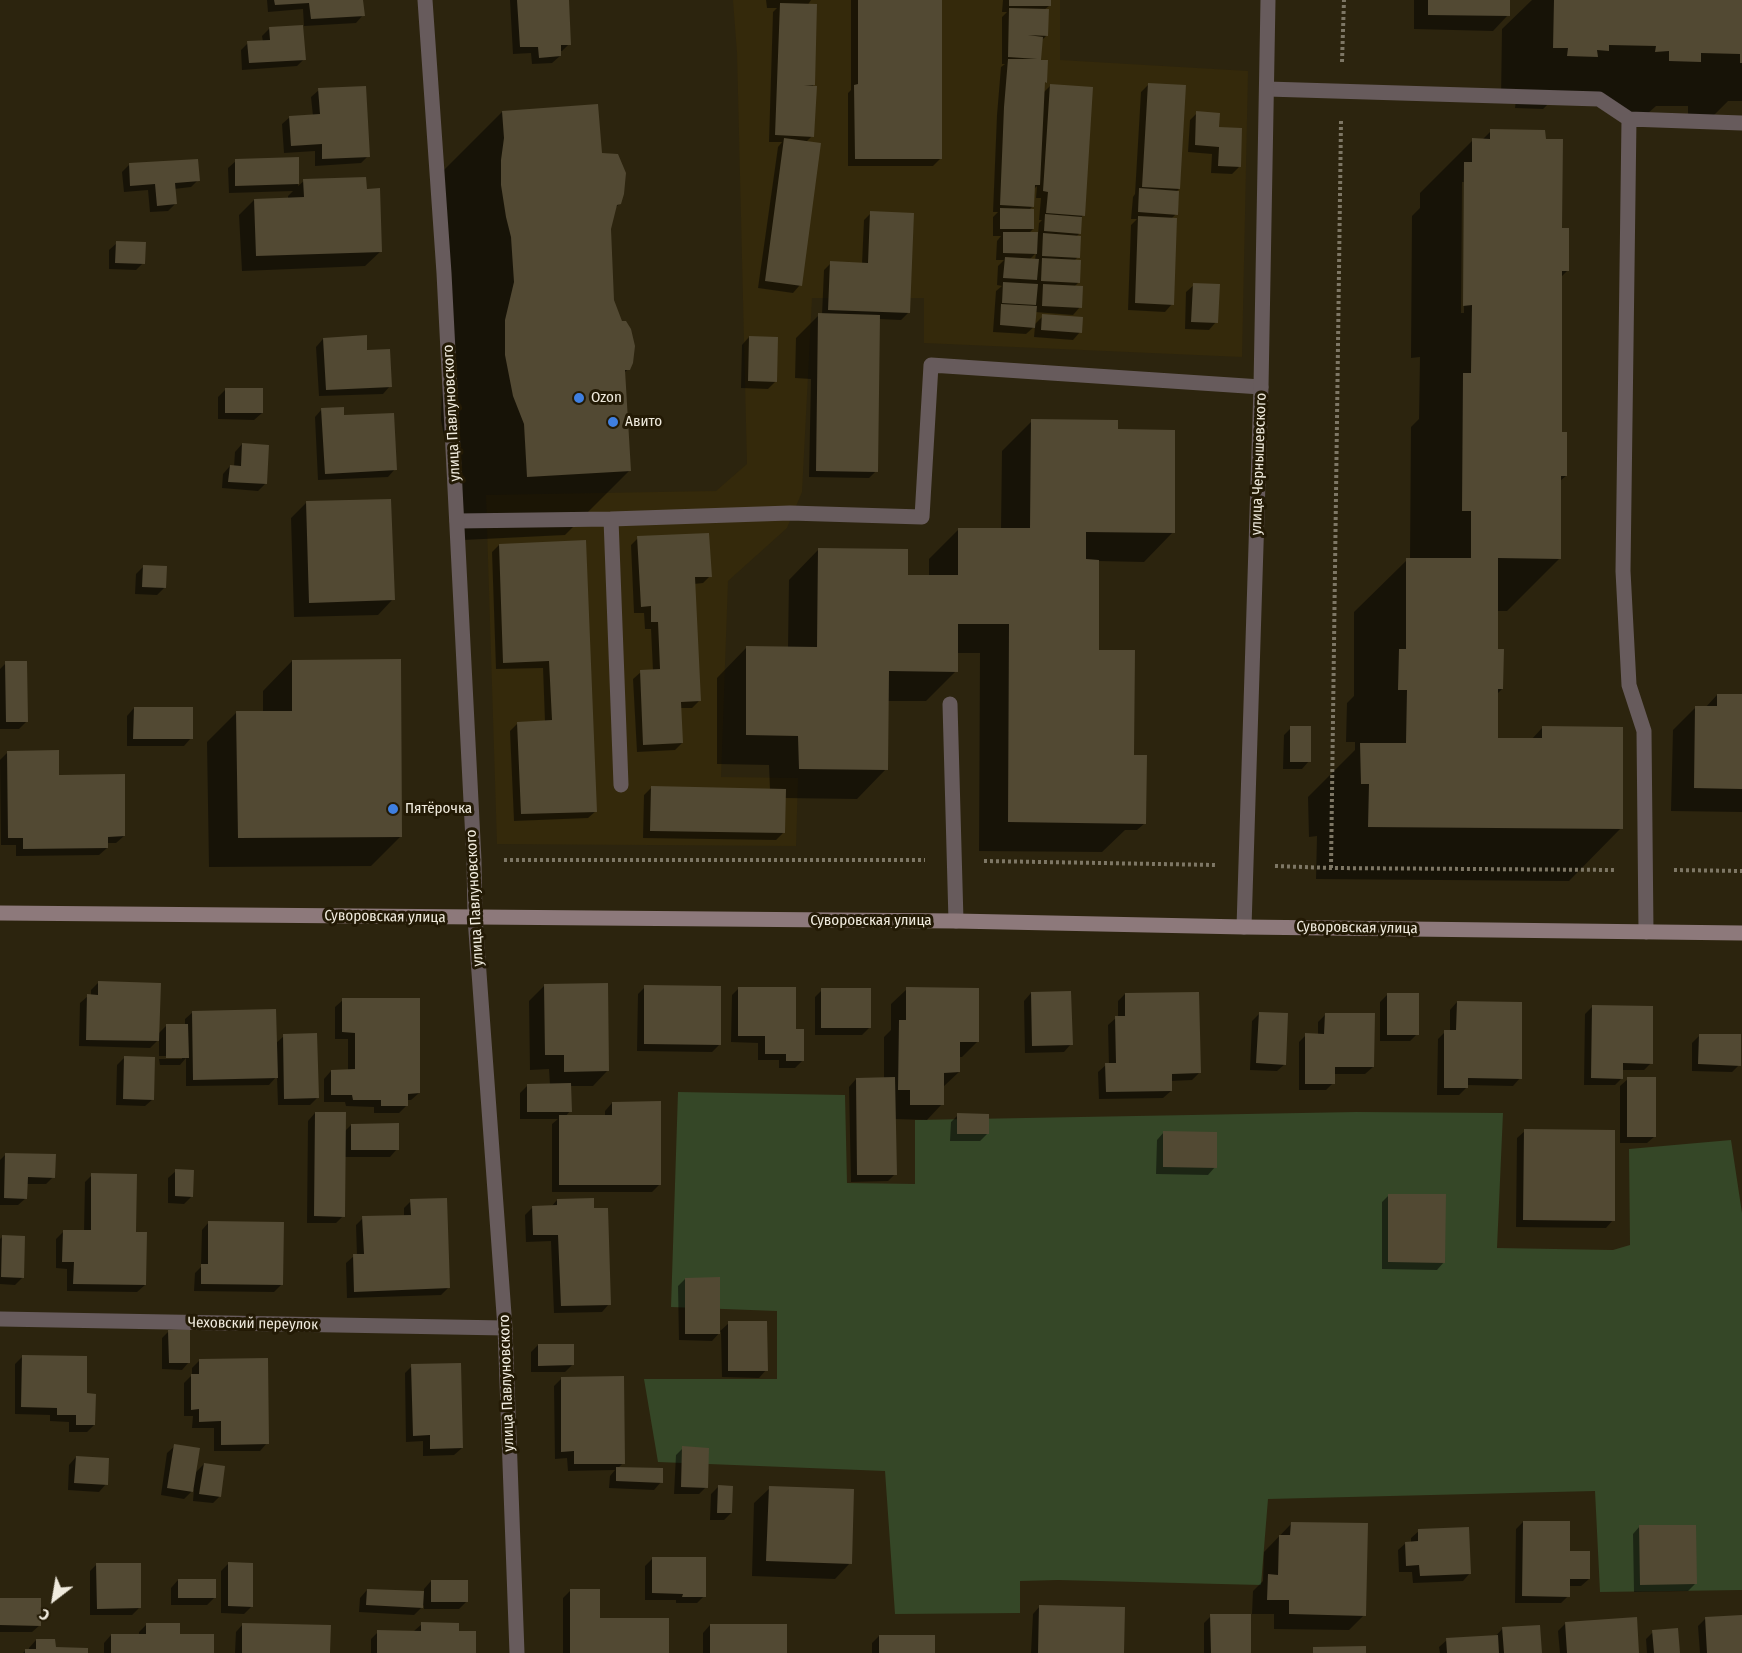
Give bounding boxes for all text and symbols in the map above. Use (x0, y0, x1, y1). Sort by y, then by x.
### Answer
street label: улица Павлуновского (439, 344, 465, 482)
place label: Ozon (591, 389, 622, 407)
marker: Ozon (572, 391, 586, 405)
street label: улица Чернышевского (1248, 392, 1270, 536)
place label: Авито (625, 413, 662, 431)
marker: Авито (606, 415, 620, 429)
place label: Пятёрочка (405, 800, 472, 818)
marker: Пятёрочка (386, 802, 400, 816)
street label: улица Павлуновского (462, 829, 488, 967)
street label: Суворовская улица (324, 907, 446, 927)
street label: Суворовская улица (810, 912, 932, 930)
street label: Суворовская улица (1296, 918, 1418, 938)
street label: Чеховский переулок (188, 1314, 318, 1334)
street label: улица Павлуновского (496, 1314, 518, 1452)
north arrow (24, 1569, 84, 1629)
text: С (36, 1605, 53, 1625)

